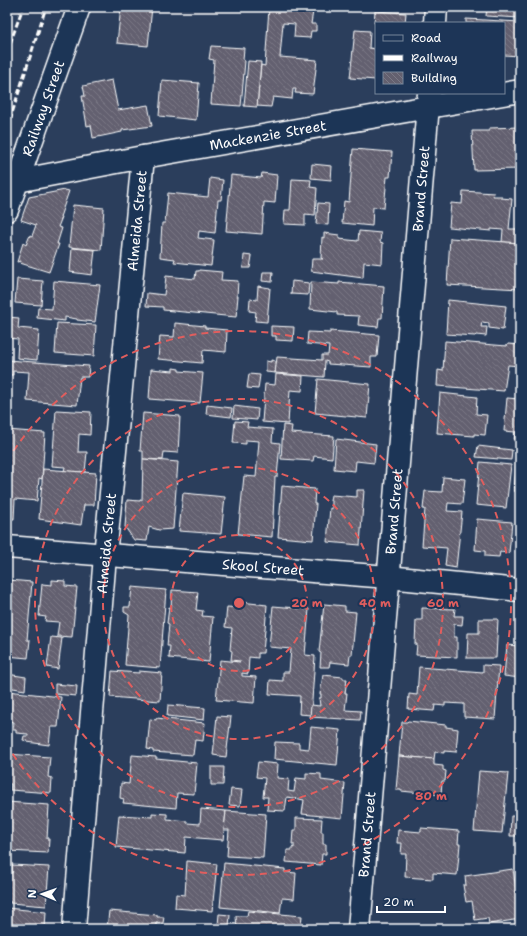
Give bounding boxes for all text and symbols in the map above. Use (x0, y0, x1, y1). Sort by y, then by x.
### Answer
legend (375, 22, 505, 94)
text: Road (411, 30, 442, 46)
text: Railway (411, 50, 458, 66)
street label: Railway Street (18, 58, 68, 159)
text: Building (411, 70, 457, 86)
street label: Mackenzie Street (208, 116, 328, 154)
street label: Brand Street (408, 145, 434, 232)
street label: Almeida Street (123, 169, 151, 272)
street label: Brand Street (381, 468, 407, 555)
street label: Almeida Street (93, 492, 120, 595)
street label: Skool Street (221, 555, 305, 579)
text: 20 m (291, 595, 323, 611)
text: 40 m (359, 595, 391, 611)
text: 60 m (427, 595, 459, 611)
centre of rings (232, 596, 246, 610)
text: 80 m (415, 788, 447, 804)
street label: Brand Street (354, 791, 379, 878)
north arrow (22, 874, 62, 914)
scale bar (377, 888, 445, 914)
text: N (25, 889, 40, 898)
text: 20 m (383, 894, 414, 910)

